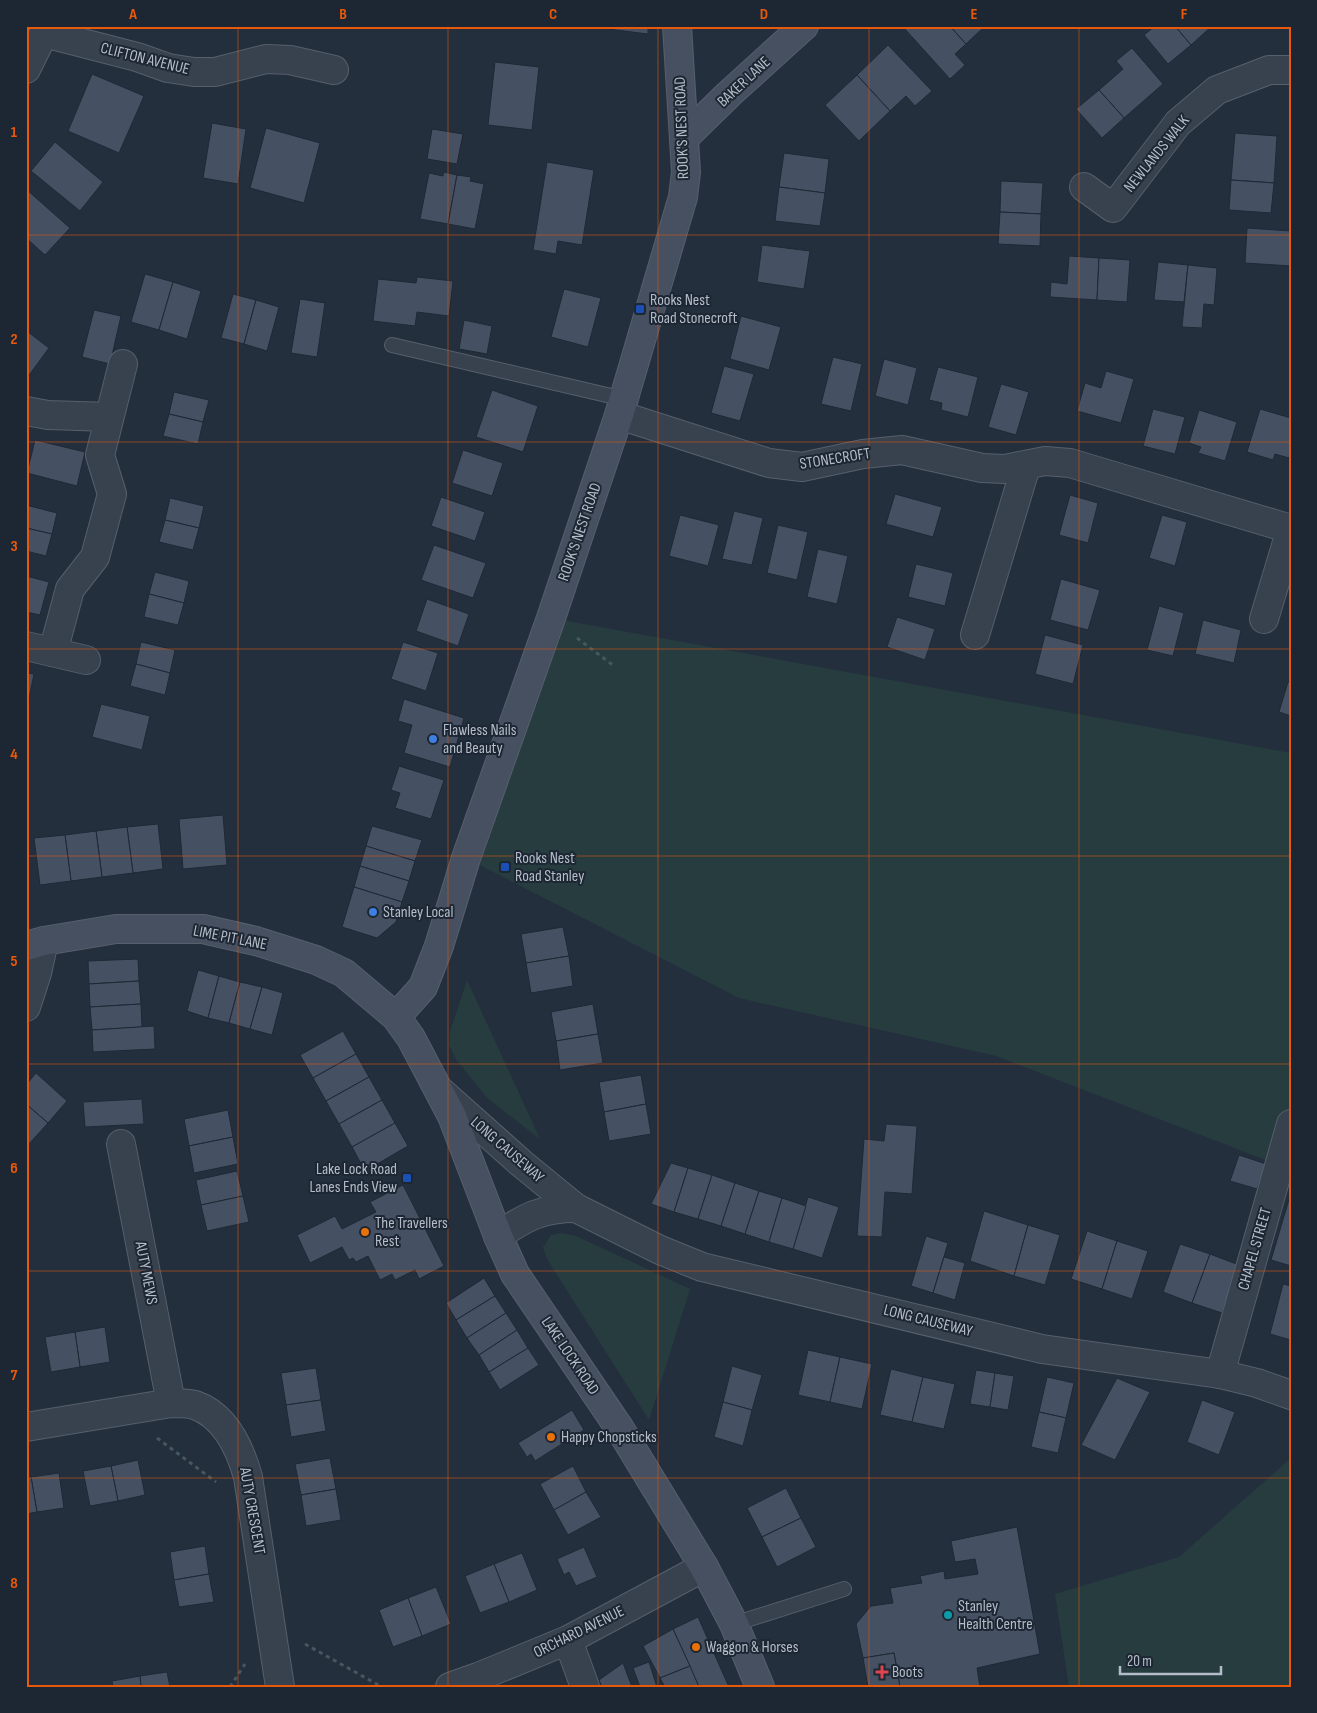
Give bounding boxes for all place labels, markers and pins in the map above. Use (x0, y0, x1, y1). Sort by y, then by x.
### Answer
place label: Rooks Nest Road Stonecroft (650, 291, 738, 328)
marker: Rooks Nest Road Stonecroft (634, 303, 646, 315)
place label: Flawless Nails and Beauty (443, 721, 517, 758)
marker: Flawless Nails and Beauty (427, 733, 439, 745)
place label: Rooks Nest Road Stanley (515, 849, 584, 886)
marker: Rooks Nest Road Stanley (499, 861, 511, 873)
place label: Stanley Local (383, 903, 453, 922)
marker: Stanley Local (367, 906, 379, 918)
place label: Lake Lock Road Lanes Ends View (309, 1160, 397, 1197)
marker: Lake Lock Road Lanes Ends View (401, 1172, 413, 1184)
place label: The Travellers Rest (375, 1214, 448, 1251)
marker: The Travellers Rest (359, 1226, 371, 1238)
place label: Happy Chopsticks (561, 1428, 657, 1447)
marker: Happy Chopsticks (545, 1431, 557, 1443)
place label: Stanley Health Centre (958, 1597, 1033, 1634)
marker: Stanley Health Centre (942, 1609, 954, 1621)
place label: Waggon & Horses (706, 1638, 799, 1657)
marker: Waggon & Horses (690, 1641, 702, 1653)
place label: Boots (892, 1663, 923, 1682)
marker: Boots (876, 1666, 888, 1678)

